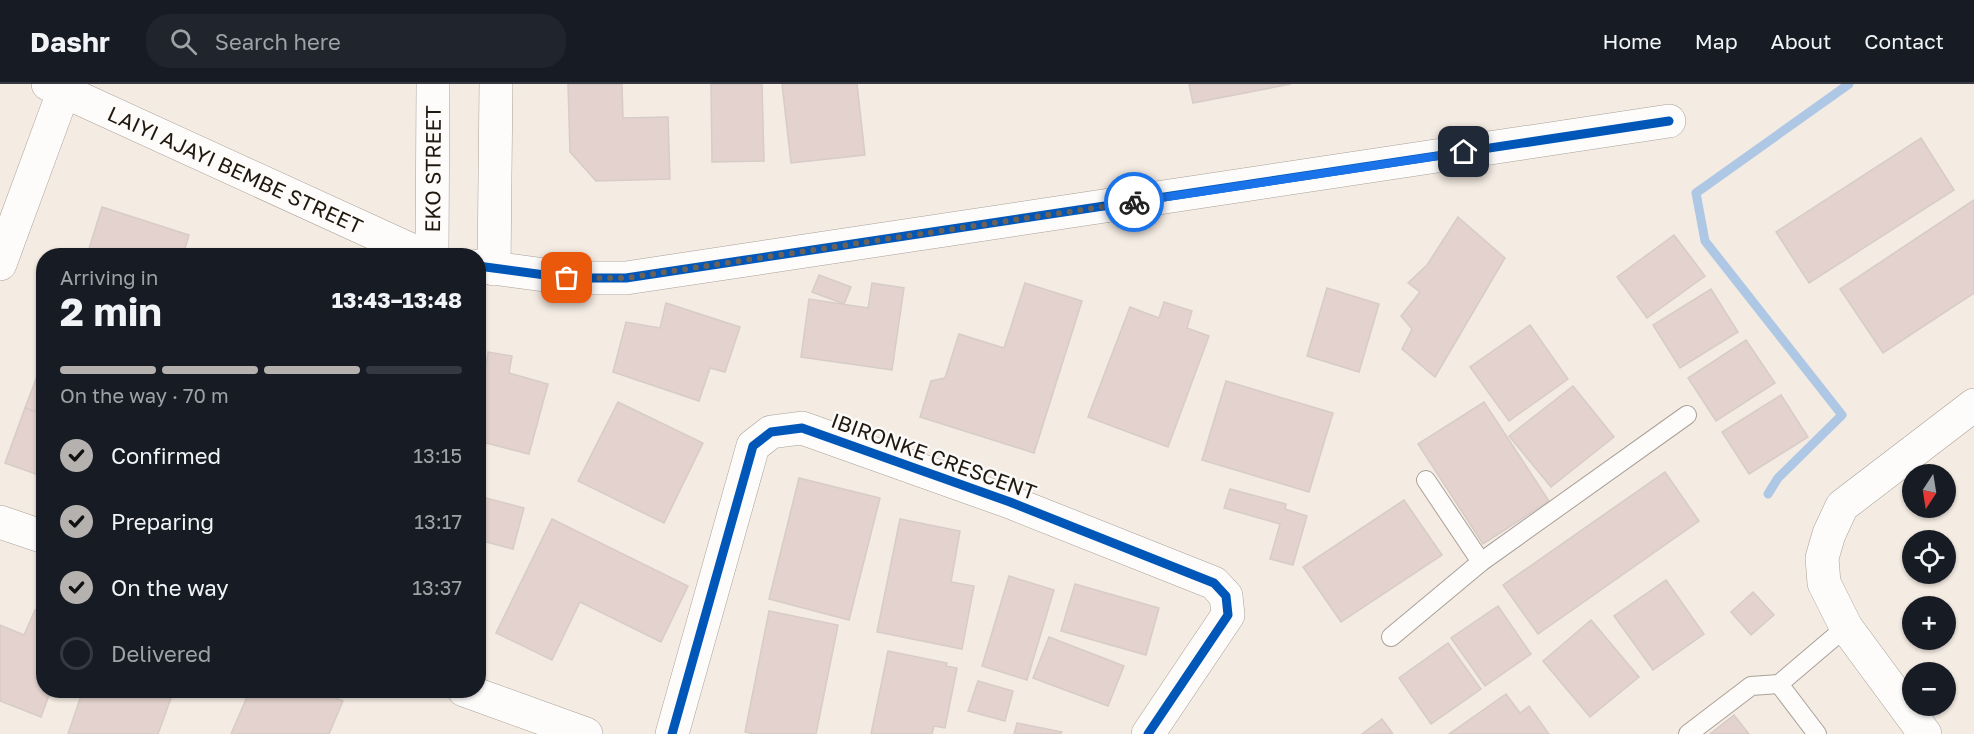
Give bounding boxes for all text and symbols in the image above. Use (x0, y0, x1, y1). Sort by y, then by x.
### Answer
search box (146, 14, 566, 68)
text: Dashr (30, 25, 110, 58)
icon: search (167, 25, 200, 58)
text: Search here (215, 28, 341, 55)
text: Home (1602, 28, 1662, 54)
text: Map (1695, 28, 1738, 54)
text: About (1771, 28, 1831, 54)
text: Contact (1864, 28, 1944, 54)
street label: LAIYI AJAYI BEMBE STREET (104, 100, 367, 239)
street label: EKO STREET (419, 105, 446, 233)
pin (1438, 126, 1489, 177)
icon: home (1447, 135, 1480, 168)
courier (1104, 172, 1164, 232)
icon: bike (1118, 186, 1151, 219)
pin (541, 252, 592, 303)
icon: bag (550, 261, 583, 294)
text: Arriving in (60, 265, 158, 289)
text: 13:43–13:48 (332, 286, 462, 313)
text: 2 min (60, 288, 162, 335)
text: On the way · 70 m (60, 383, 229, 407)
street label: IBIRONKE CRESCENT (828, 407, 1040, 505)
icon: check (60, 439, 93, 472)
text: Confirmed (111, 442, 221, 469)
text: 13:15 (413, 443, 462, 467)
north arrow (1902, 464, 1956, 518)
map controls (1902, 464, 1956, 716)
icon: check (60, 505, 93, 538)
text: Preparing (111, 508, 214, 535)
text: 13:17 (414, 509, 462, 533)
button: locate (1902, 530, 1956, 584)
icon: check (60, 571, 93, 604)
text: On the way (111, 574, 229, 601)
text: 13:37 (412, 575, 462, 599)
button: + (1902, 596, 1956, 650)
text: Delivered (111, 640, 211, 667)
button: − (1902, 662, 1956, 716)

